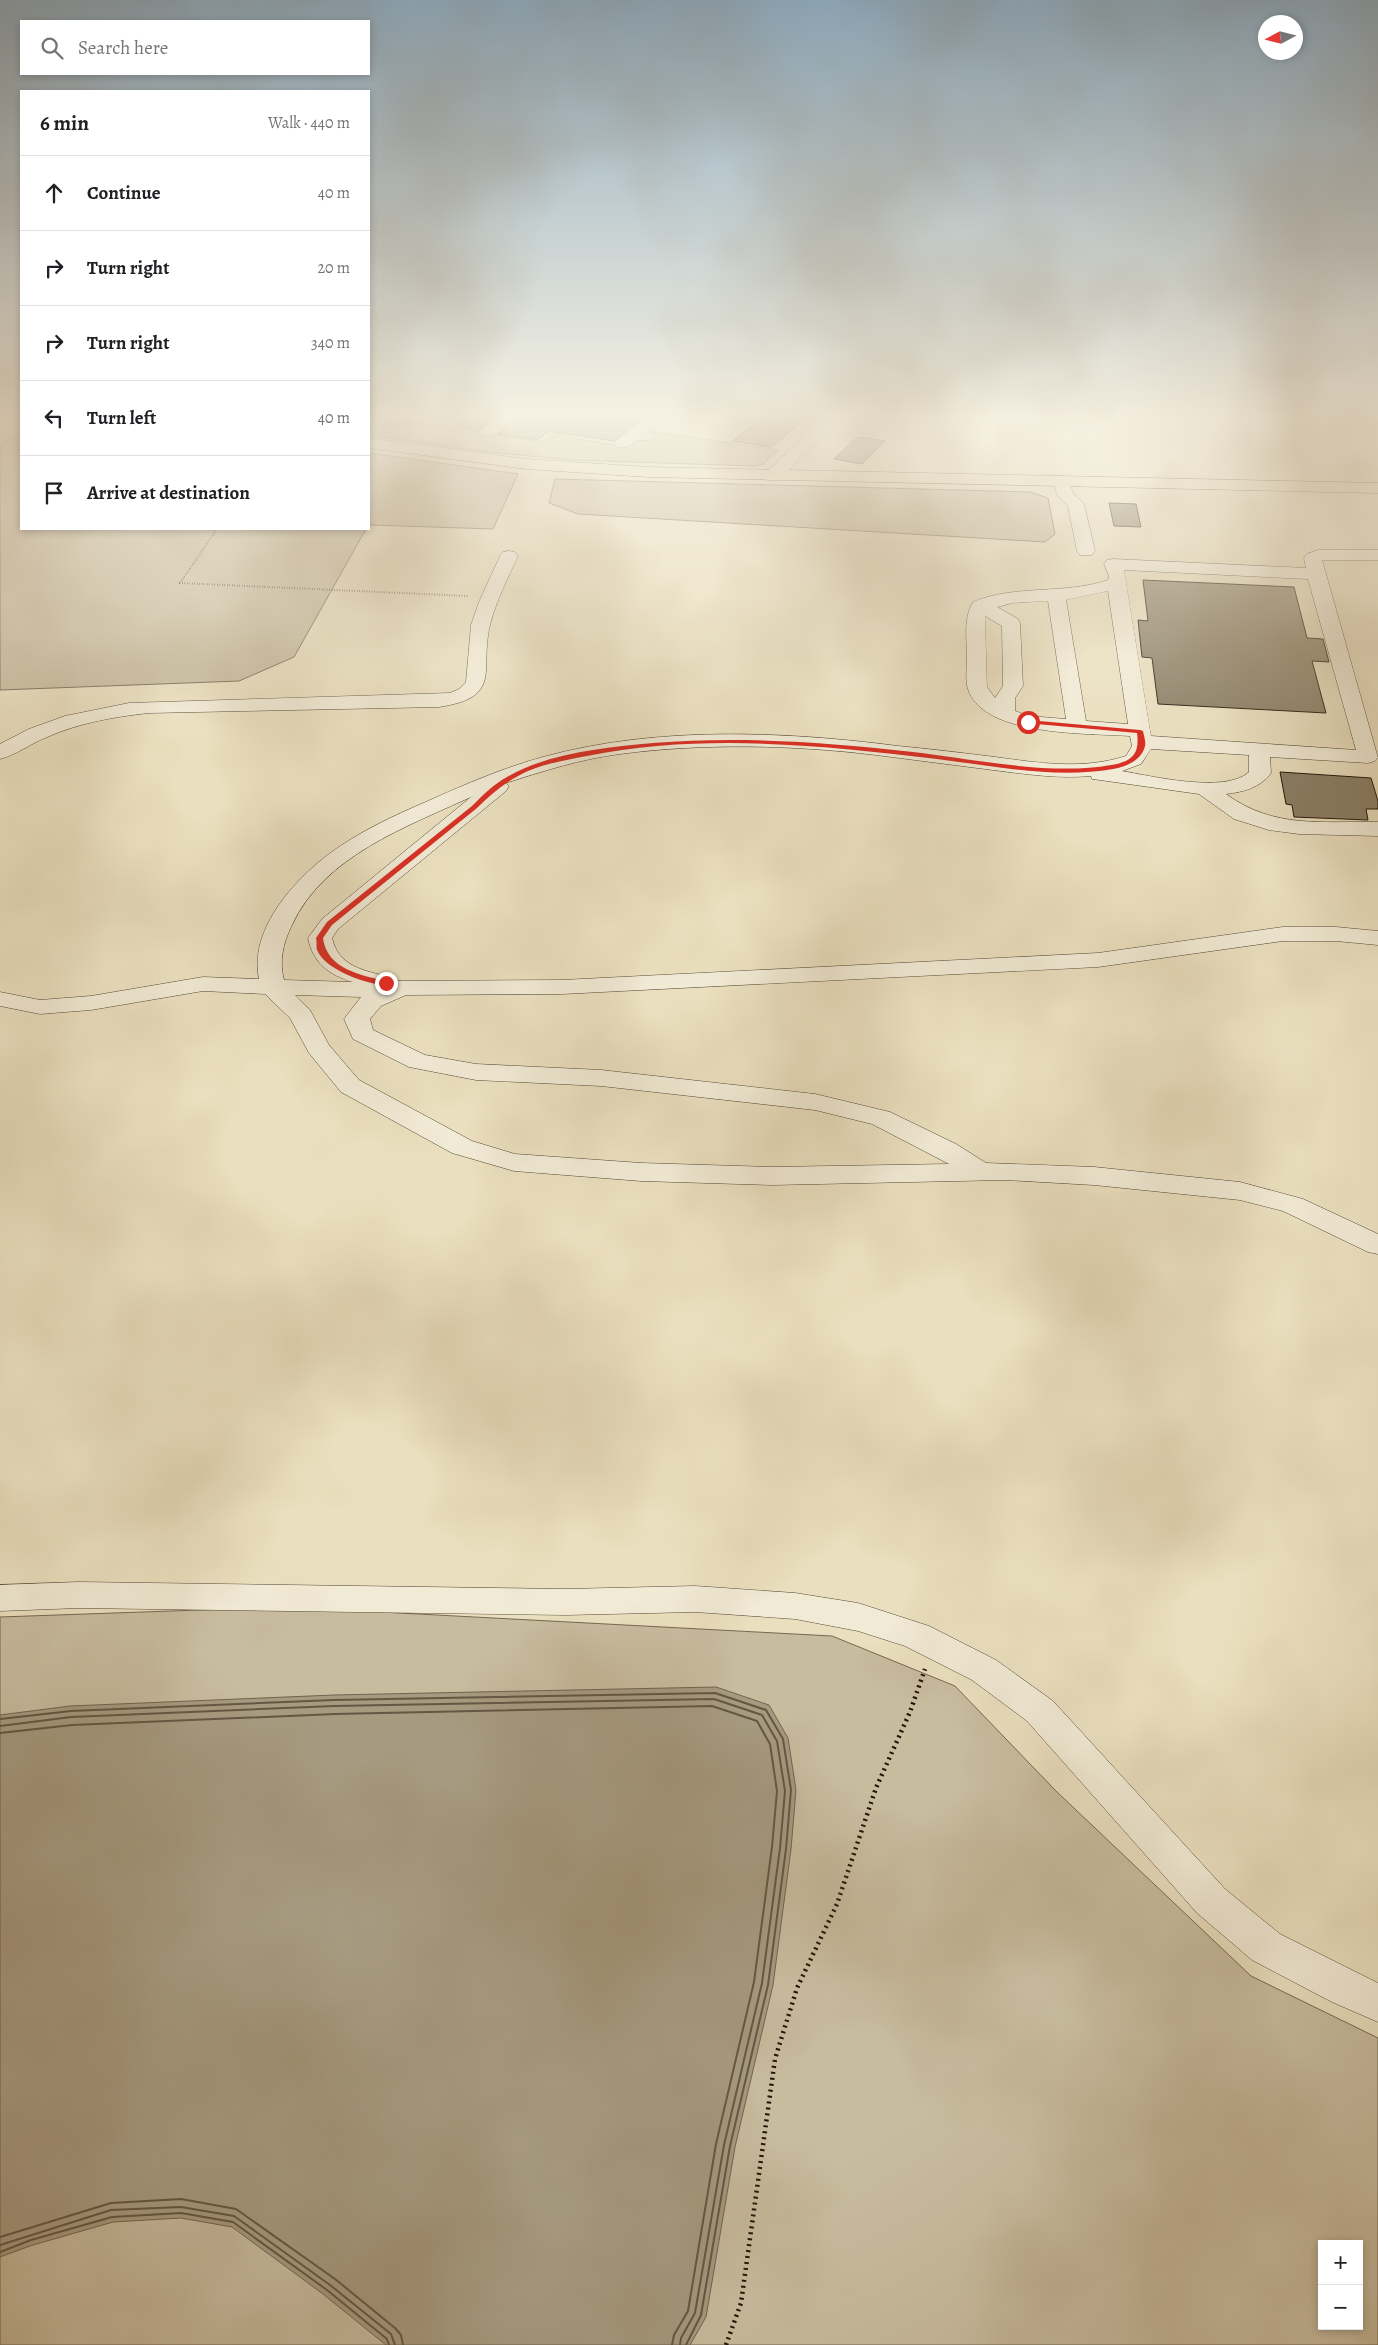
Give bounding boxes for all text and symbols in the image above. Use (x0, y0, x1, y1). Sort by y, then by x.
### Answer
north arrow (1258, 15, 1303, 60)
search box (20, 20, 370, 75)
icon: search (38, 34, 66, 62)
text: Search here (78, 35, 168, 61)
text: 6 min (40, 109, 89, 137)
text: Walk · 440 m (268, 112, 350, 134)
icon: ahead (40, 179, 68, 207)
text: Continue (87, 180, 161, 206)
text: 40 m (318, 182, 350, 204)
icon: right (40, 254, 68, 282)
text: Turn right (87, 255, 169, 281)
text: 20 m (317, 257, 350, 279)
icon: right (40, 329, 68, 357)
text: Turn right (87, 330, 169, 356)
text: 340 m (311, 332, 350, 354)
icon: left (40, 404, 68, 432)
text: Turn left (87, 405, 156, 431)
text: 40 m (318, 407, 350, 429)
icon: arrive (40, 479, 68, 507)
text: Arrive at destination (87, 480, 250, 506)
route start (1017, 711, 1040, 734)
route end (375, 972, 398, 995)
map controls (1318, 2240, 1363, 2330)
button: + (1318, 2240, 1363, 2285)
button: − (1318, 2285, 1363, 2330)

